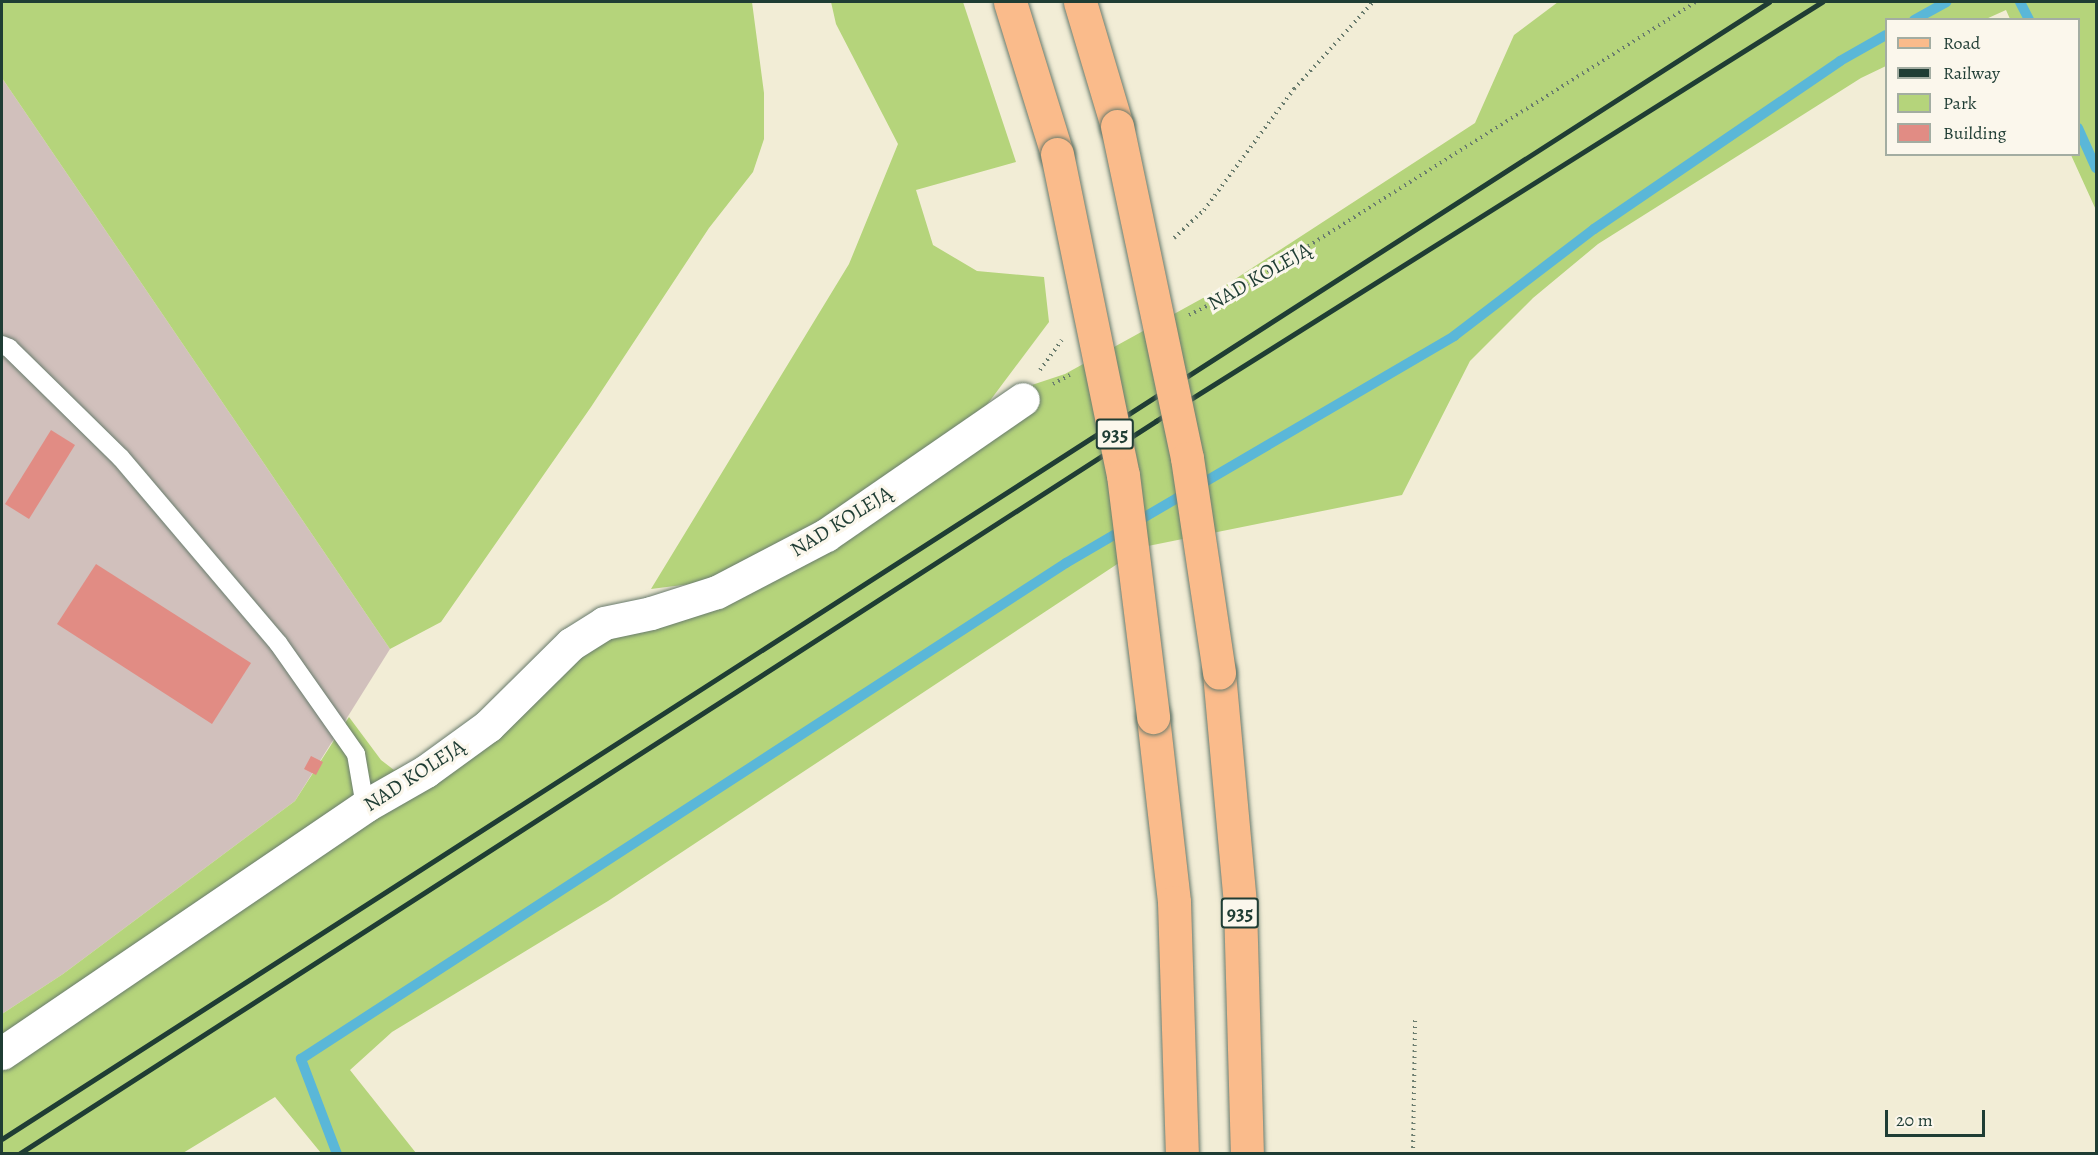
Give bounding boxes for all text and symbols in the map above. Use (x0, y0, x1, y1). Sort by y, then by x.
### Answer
legend (1885, 18, 2080, 156)
text: Road (1943, 31, 1980, 55)
text: Railway (1943, 61, 2000, 85)
text: Park (1943, 91, 1977, 115)
text: Building (1943, 121, 2007, 145)
street label: NAD KOLEJĄ (1203, 236, 1315, 316)
road number: 935 (1096, 417, 1134, 451)
street label: NAD KOLEJĄ (786, 480, 896, 562)
street label: NAD KOLEJĄ (359, 733, 469, 817)
road number: 935 (1220, 896, 1260, 930)
scale bar (1888, 1098, 1988, 1136)
text: 20 m (1896, 1108, 1933, 1132)

